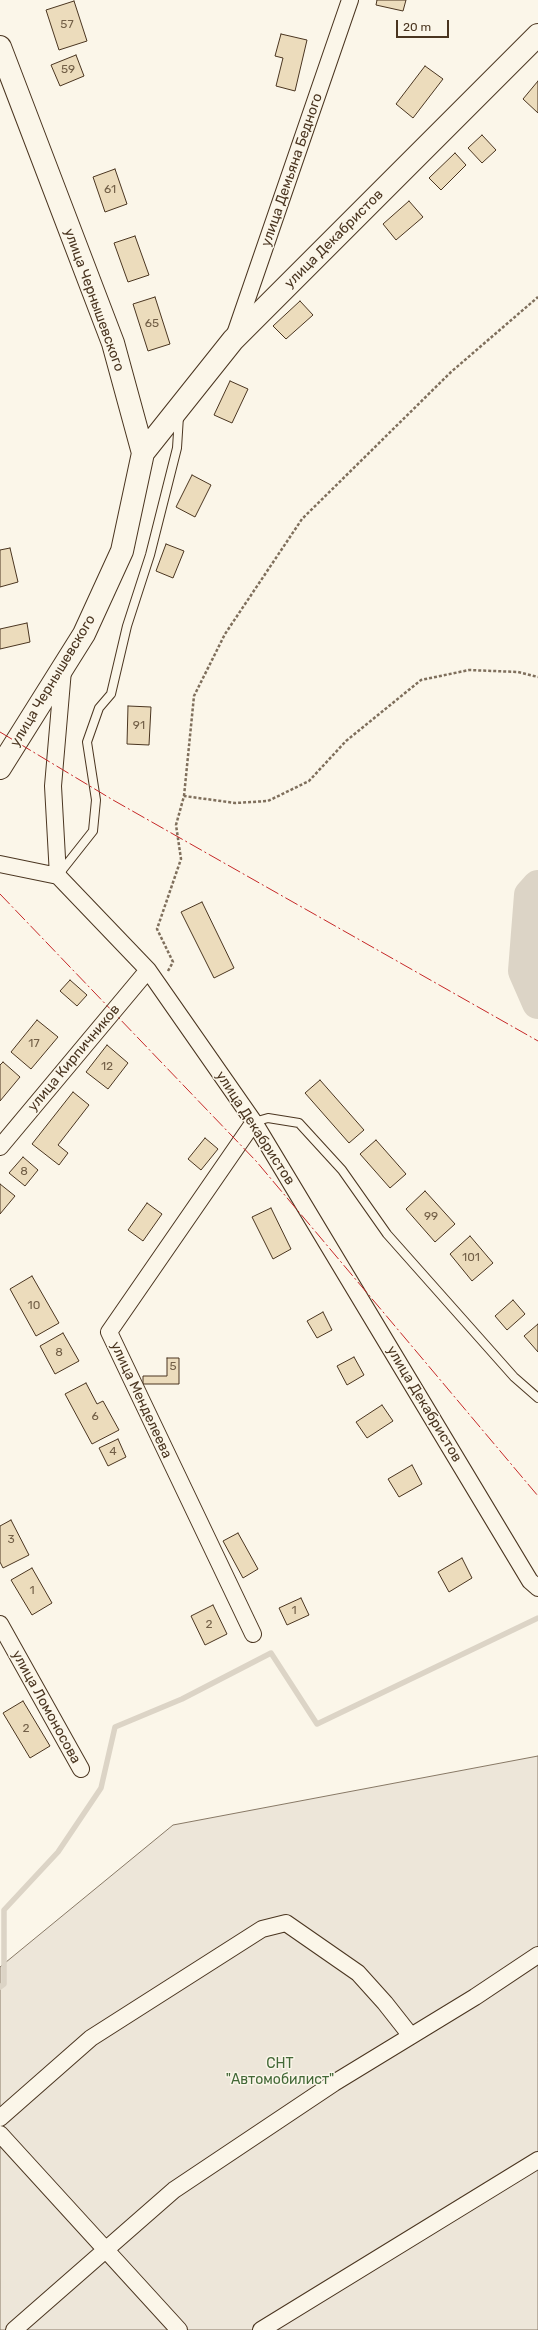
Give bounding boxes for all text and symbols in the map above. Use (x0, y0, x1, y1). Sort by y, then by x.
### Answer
scale bar (398, 12, 451, 38)
house number: 57 (60, 18, 74, 32)
text: 20 m (403, 20, 431, 34)
house number: 59 (61, 63, 75, 77)
street label: улица Демьяна Бедного (258, 91, 326, 249)
house number: 61 (104, 183, 116, 197)
street label: улица Декабристов (281, 186, 387, 292)
street label: улица Чернышевского (60, 226, 128, 374)
house number: 65 (145, 317, 159, 331)
street label: улица Чернышевского (7, 612, 99, 750)
house number: 91 (133, 719, 145, 733)
street label: улица Кирпичников (24, 1001, 124, 1115)
house number: 17 (28, 1037, 40, 1051)
house number: 12 (101, 1060, 113, 1074)
street label: улица Декабристов (212, 1068, 298, 1188)
house number: 8 (20, 1165, 28, 1179)
house number: 99 (424, 1210, 438, 1224)
house number: 101 (462, 1251, 480, 1265)
house number: 10 (28, 1299, 40, 1313)
street label: улица Менделеева (107, 1339, 175, 1461)
street label: улица Декабристов (383, 1343, 465, 1465)
house number: 8 (55, 1346, 63, 1360)
house number: 5 (169, 1360, 177, 1374)
house number: 6 (91, 1410, 99, 1424)
house number: 4 (109, 1445, 117, 1459)
house number: 3 (7, 1533, 15, 1547)
house number: 1 (29, 1584, 35, 1598)
house number: 1 (291, 1604, 297, 1618)
house number: 2 (205, 1618, 213, 1632)
street label: улица Ломоносова (8, 1647, 84, 1767)
house number: 2 (22, 1722, 30, 1736)
park label: СНТ "Автомобилист" (226, 2056, 334, 2088)

